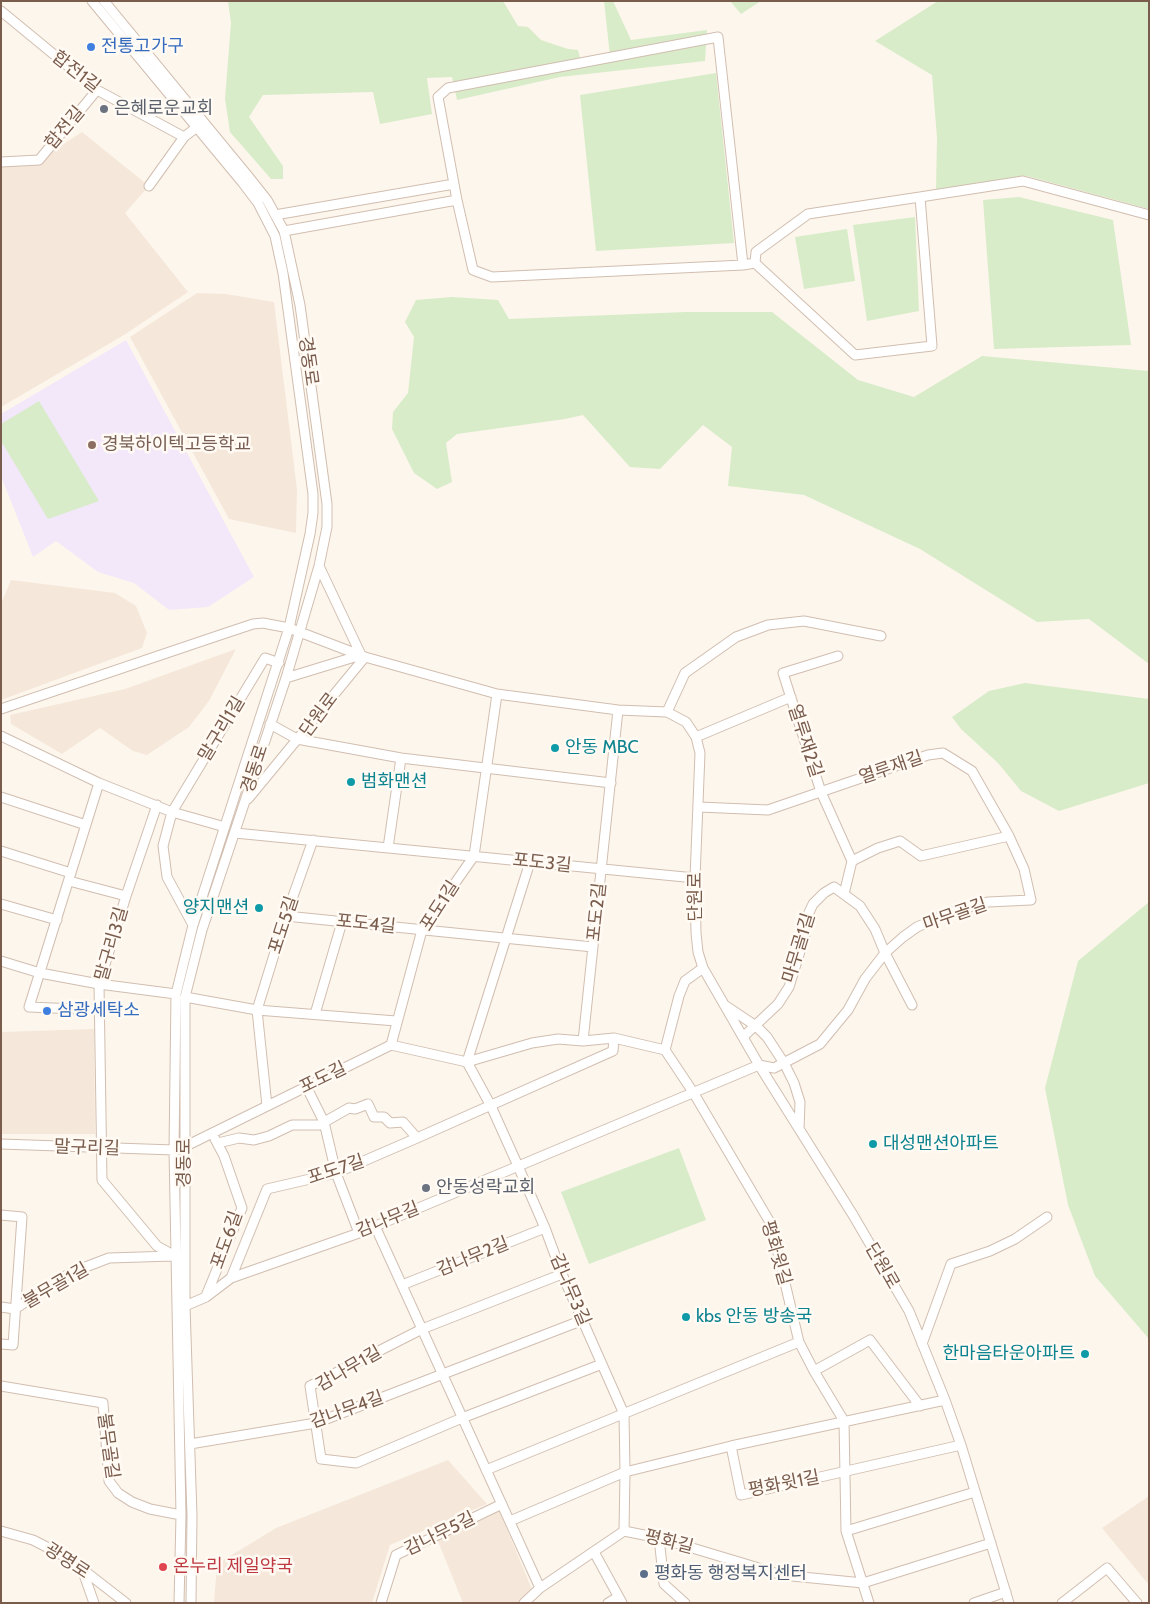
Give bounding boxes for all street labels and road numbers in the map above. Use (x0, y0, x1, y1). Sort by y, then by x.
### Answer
street label: 합전1길 (47, 46, 105, 98)
street label: 합전길 (41, 102, 89, 154)
street label: 경동로 (294, 335, 322, 387)
street label: 단원로 (295, 689, 343, 741)
street label: 말구리1길 (194, 693, 250, 765)
street label: 열루재2길 (783, 702, 827, 780)
street label: 경동로 (237, 742, 273, 796)
street label: 열루재길 (856, 747, 926, 789)
street label: 포도3길 (511, 849, 573, 877)
street label: 단원로 (685, 872, 707, 922)
street label: 포도1길 (416, 877, 464, 935)
street label: 포도2길 (583, 881, 611, 943)
street label: 포도5길 (265, 893, 303, 957)
street label: 마무골길 (920, 894, 990, 936)
street label: 말구리3길 (91, 905, 133, 983)
street label: 포도4길 (335, 910, 397, 938)
street label: 마무골1길 (778, 910, 820, 986)
street label: 포도길 (296, 1057, 350, 1099)
street label: 말구리길 (54, 1136, 120, 1160)
street label: 경동로 (174, 1138, 196, 1188)
street label: 포도7길 (305, 1151, 367, 1189)
street label: 감나무길 (353, 1198, 423, 1242)
street label: 포도6길 (207, 1208, 247, 1272)
street label: 평화윗길 (756, 1218, 796, 1288)
street label: 감나무2길 (434, 1233, 512, 1281)
street label: 단원로 (860, 1239, 904, 1293)
street label: 감나무3길 (545, 1251, 595, 1329)
street label: 불무골1길 (19, 1259, 93, 1313)
street label: 감나무1길 (312, 1342, 386, 1396)
street label: 감나무4길 (307, 1387, 387, 1433)
street label: 불무골길 (93, 1412, 123, 1480)
street label: 평화윗1길 (747, 1467, 821, 1501)
street label: 감나무5길 (401, 1508, 479, 1560)
street label: 평화길 (642, 1526, 696, 1558)
street label: 광명로 (40, 1538, 94, 1584)

